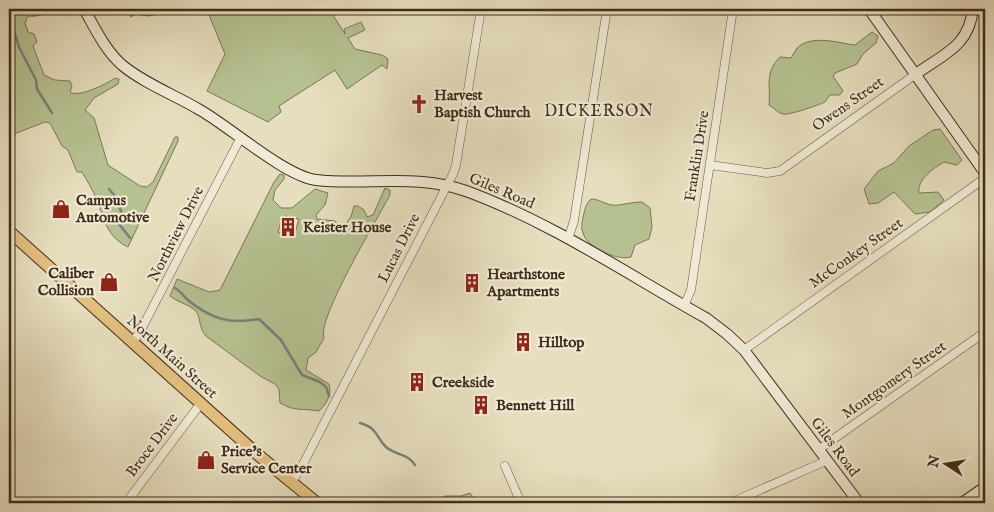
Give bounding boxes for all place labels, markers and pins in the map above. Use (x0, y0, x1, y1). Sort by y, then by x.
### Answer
place label: Harvest Baptish Church (434, 86, 532, 122)
church icon: Harvest Baptish Church (408, 93, 430, 115)
place label: Campus Automotive (75, 191, 149, 227)
shop icon: Campus Automotive (50, 198, 72, 220)
building icon: Keister House (277, 216, 299, 238)
place label: Keister House (303, 218, 392, 237)
place label: Caliber Collision (38, 264, 94, 300)
place label: Hearthstone Apartments (486, 265, 565, 301)
shop icon: Caliber Collision (98, 271, 120, 293)
building icon: Hearthstone Apartments (461, 272, 483, 294)
building icon: Hilltop (512, 331, 534, 353)
place label: Hilltop (538, 333, 584, 352)
building icon: Creekside (406, 371, 428, 393)
place label: Creekside (432, 373, 494, 392)
building icon: Bennett Hill (470, 394, 492, 416)
place label: Bennett Hill (496, 396, 575, 415)
place label: Price's Service Center (221, 442, 312, 478)
shop icon: Price's Service Center (195, 449, 217, 471)

